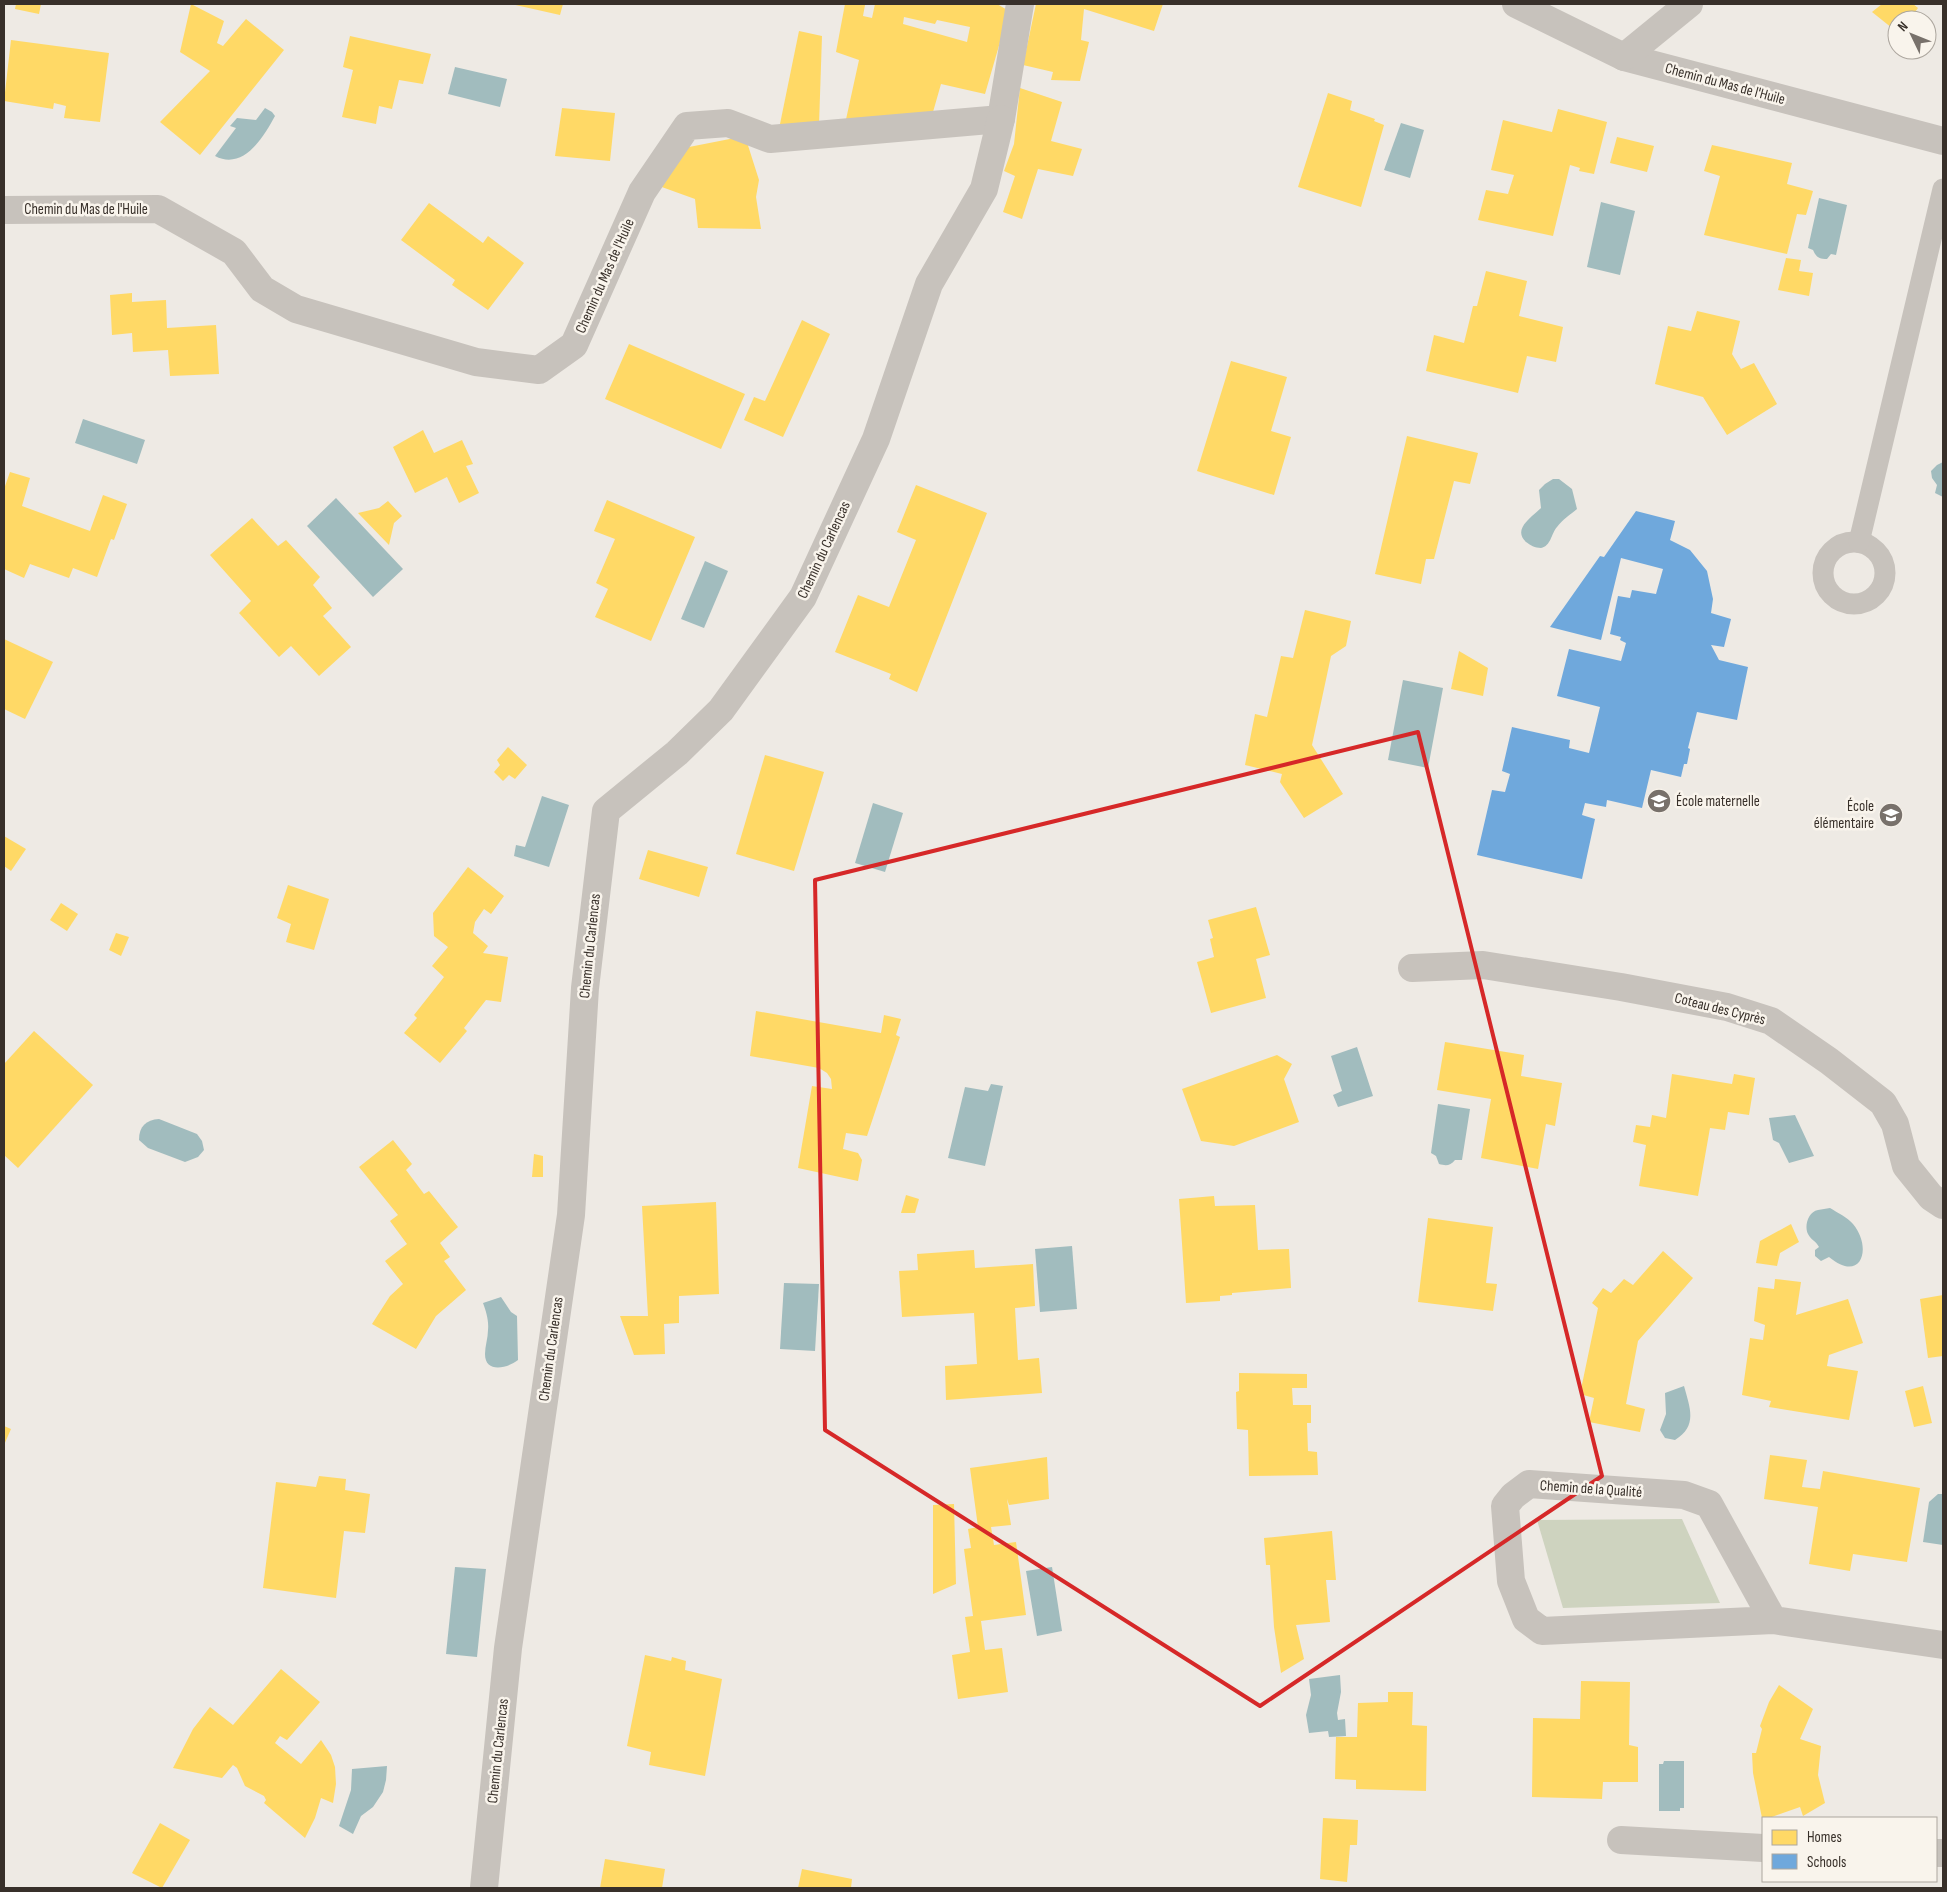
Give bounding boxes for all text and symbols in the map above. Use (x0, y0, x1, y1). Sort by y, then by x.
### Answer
north arrow (1887, 10, 1937, 60)
text: N (1894, 18, 1912, 35)
street label: Chemin du Mas de l'Huile (1663, 59, 1787, 109)
street label: Chemin du Mas de l'Huile (24, 200, 148, 219)
street label: Chemin du Mas de l'Huile (571, 216, 639, 336)
street label: Chemin du Carlencas (793, 498, 855, 602)
school or university icon: École maternelle (1646, 788, 1672, 814)
place label: École maternelle (1676, 792, 1760, 811)
place label: École élémentaire (1814, 797, 1874, 833)
school or university icon: École élémentaire (1878, 802, 1904, 828)
street label: Chemin du Carlencas (575, 893, 605, 999)
street label: Coteau des Cyprès (1673, 989, 1767, 1029)
street label: Chemin du Carlencas (534, 1296, 568, 1402)
street label: Chemin de la Qualité (1539, 1476, 1643, 1502)
street label: Chemin du Carlencas (483, 1698, 513, 1804)
legend (1762, 1817, 1937, 1882)
text: Homes (1807, 1828, 1842, 1847)
text: Schools (1807, 1853, 1846, 1872)

